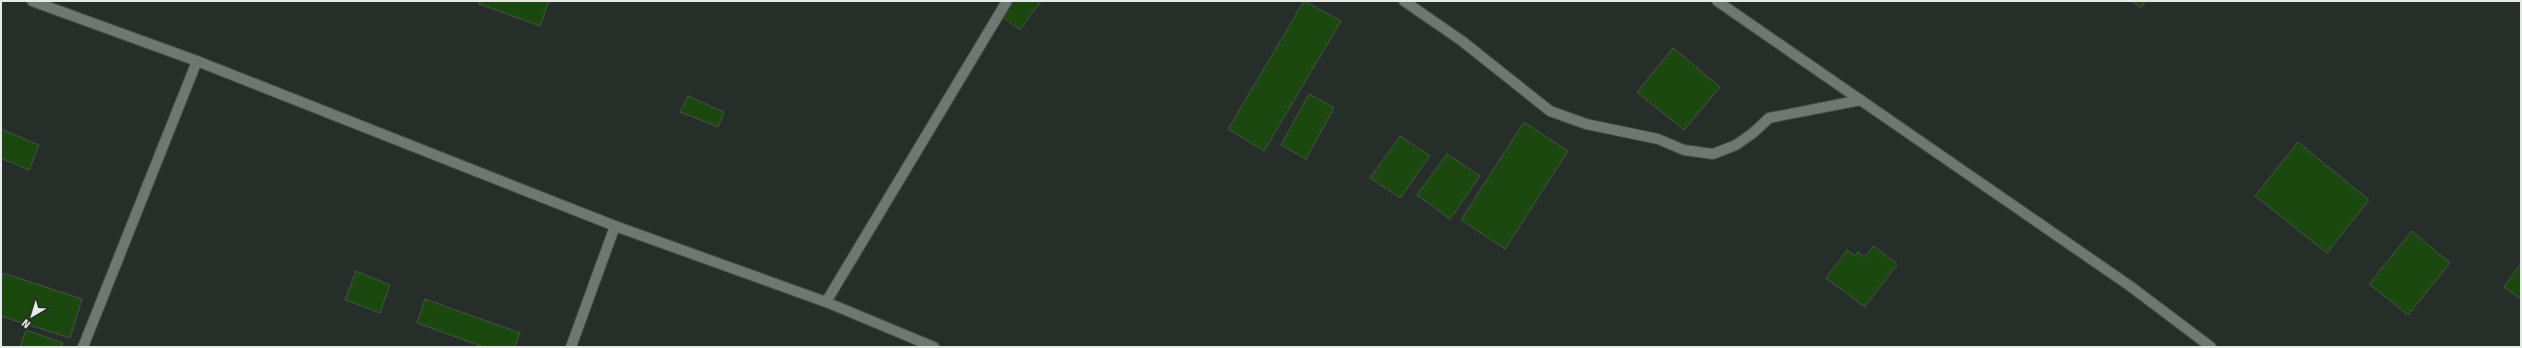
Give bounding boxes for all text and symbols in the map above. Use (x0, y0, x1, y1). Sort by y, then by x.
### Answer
north arrow (12, 296, 52, 336)
text: N (19, 316, 33, 331)

